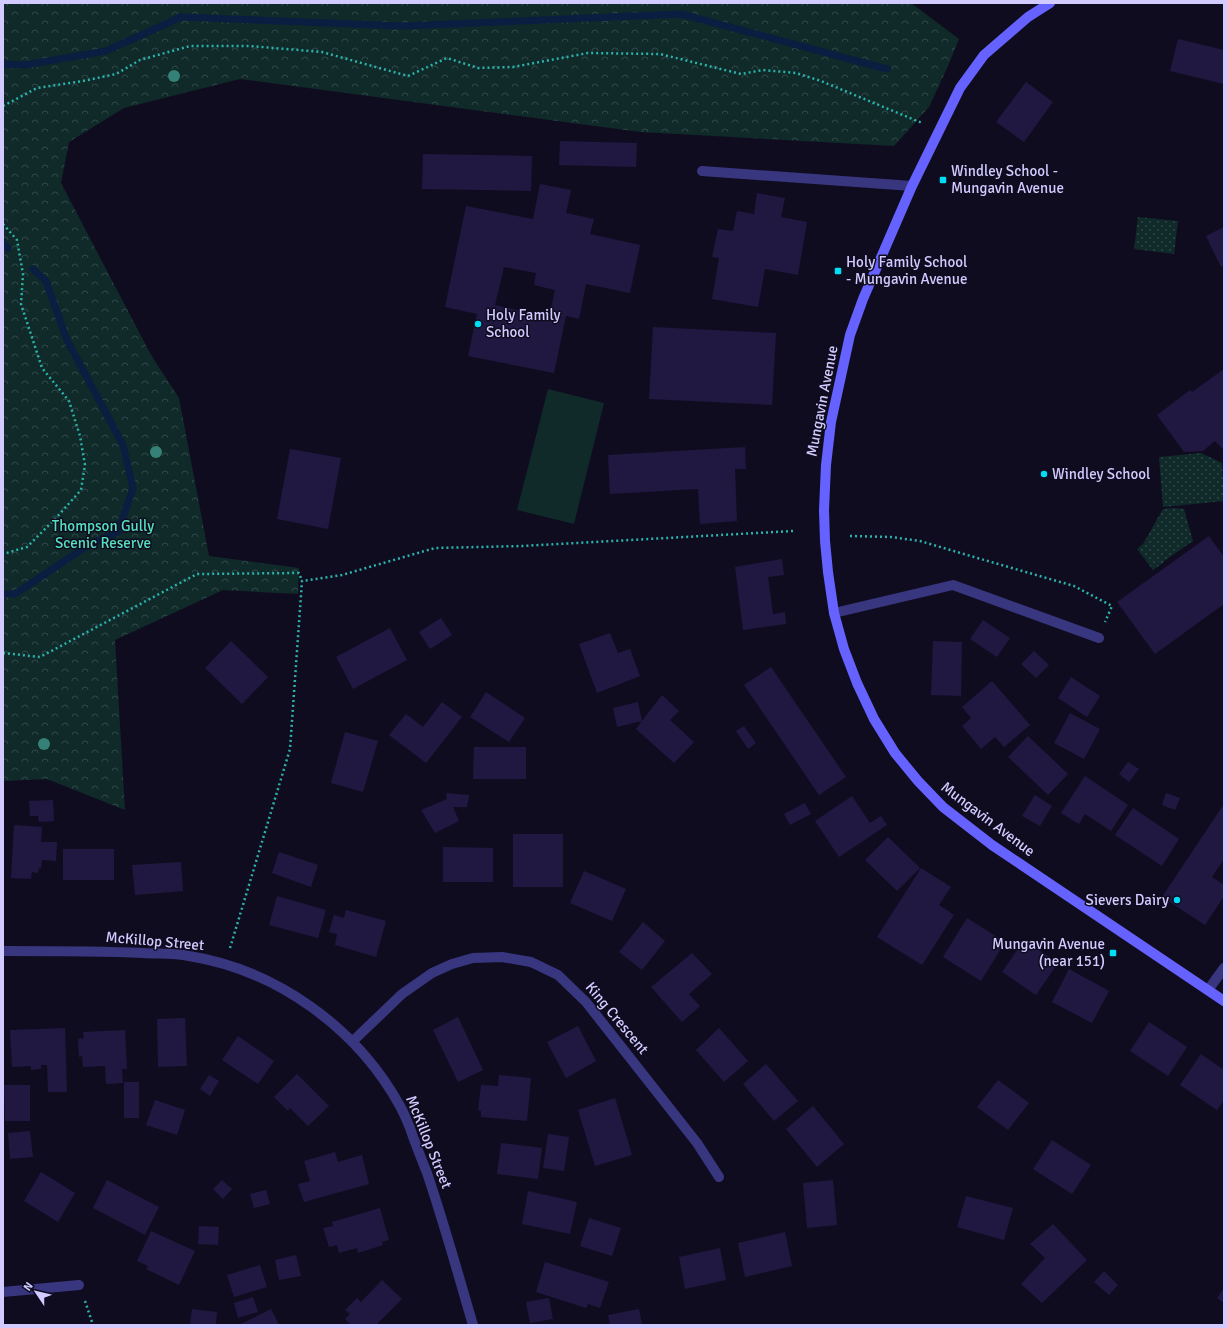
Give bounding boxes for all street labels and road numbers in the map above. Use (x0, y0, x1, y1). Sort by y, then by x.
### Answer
street label: Mungavin Avenue (802, 344, 842, 458)
street label: Mungavin Avenue (937, 778, 1039, 860)
street label: McKillop Street (105, 928, 205, 954)
street label: King Crescent (582, 978, 652, 1058)
street label: McKillop Street (402, 1093, 456, 1191)

